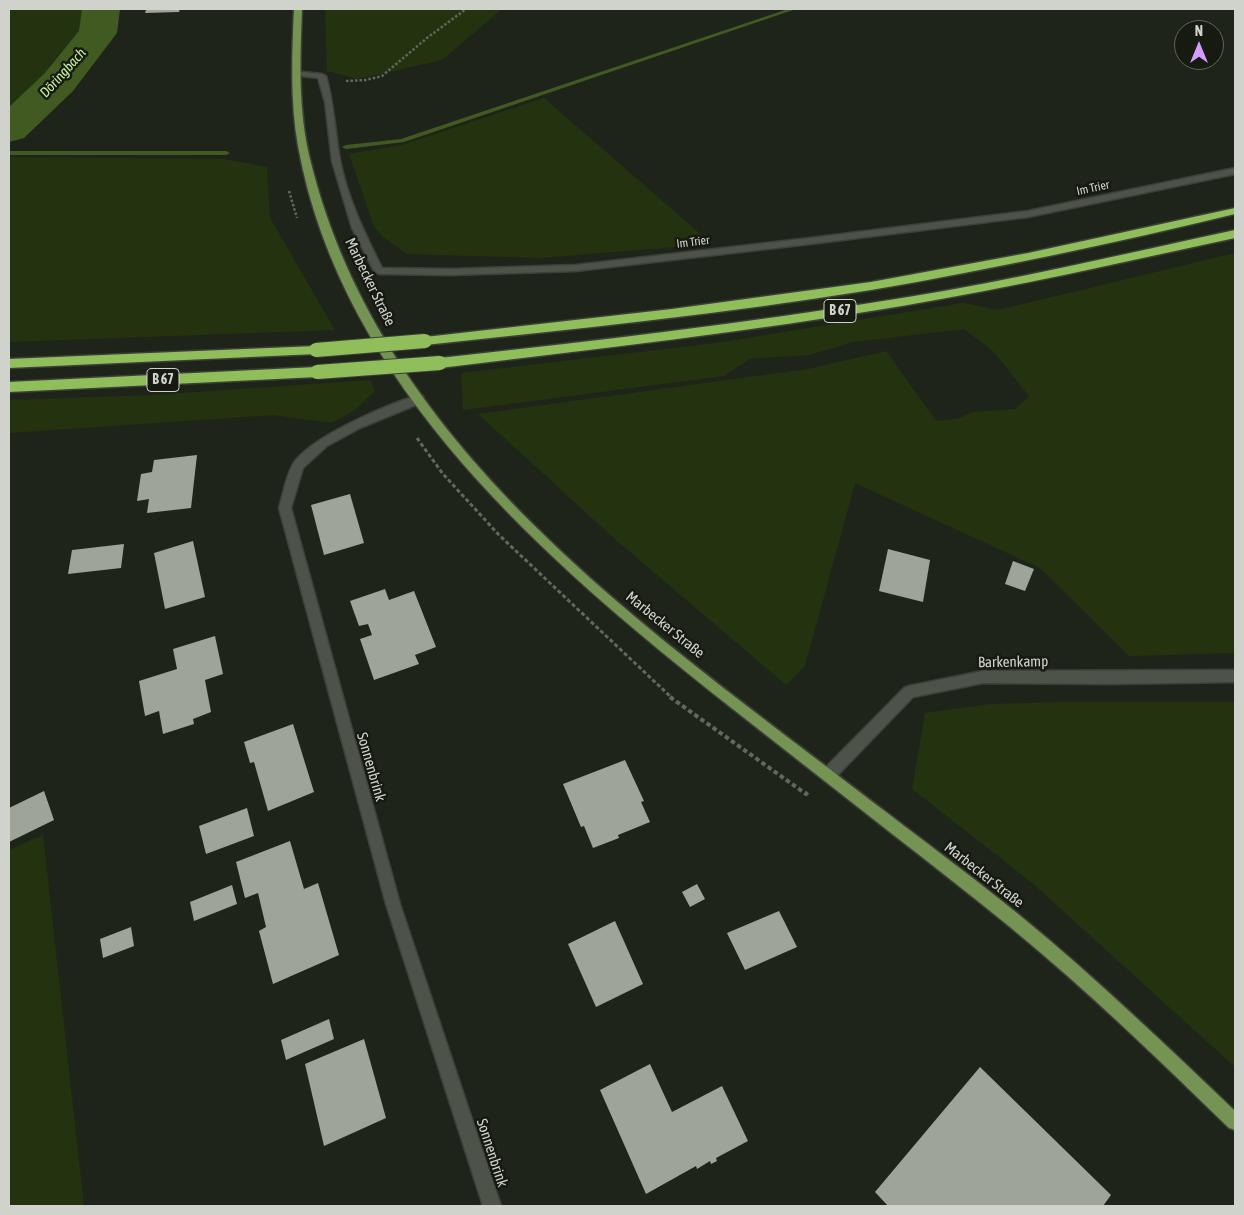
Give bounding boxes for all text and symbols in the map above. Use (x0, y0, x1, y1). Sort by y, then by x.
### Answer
north arrow (1174, 20, 1224, 70)
text: N (1195, 23, 1203, 39)
water label: Döringbach (37, 45, 89, 101)
street label: Im Trier (1075, 178, 1111, 198)
street label: Im Trier (676, 233, 710, 251)
street label: Marbecker Straße (341, 235, 399, 329)
road number: B 67 (824, 300, 856, 322)
road number: B 67 (147, 368, 179, 392)
street label: Marbecker Straße (622, 588, 708, 662)
street label: Barkenkamp (978, 652, 1048, 672)
street label: Sonnenbrink (353, 730, 389, 804)
street label: Marbecker Straße (941, 838, 1027, 912)
street label: Sonnenbrink (472, 1117, 512, 1189)

